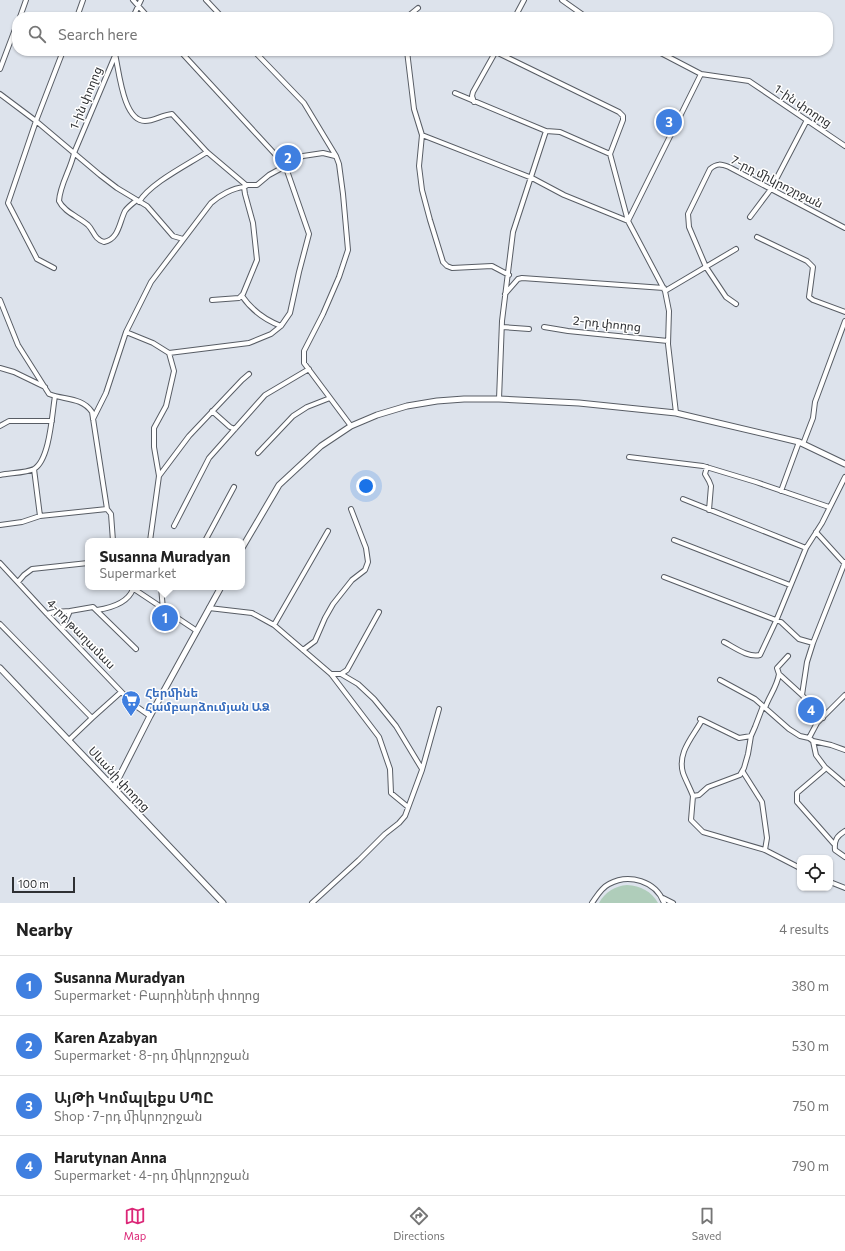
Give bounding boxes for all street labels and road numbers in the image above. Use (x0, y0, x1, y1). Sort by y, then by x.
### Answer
street label: 1-ին փողոց (66, 64, 105, 131)
street label: 1-ին փողոց (772, 81, 835, 130)
street label: 7-րդ միկրոշրջան (729, 152, 826, 211)
street label: 2-րդ փողոց (572, 312, 642, 335)
street label: 4-րդ թաղամաս (44, 595, 119, 672)
street label: Սևանի փողոց (85, 743, 153, 814)

